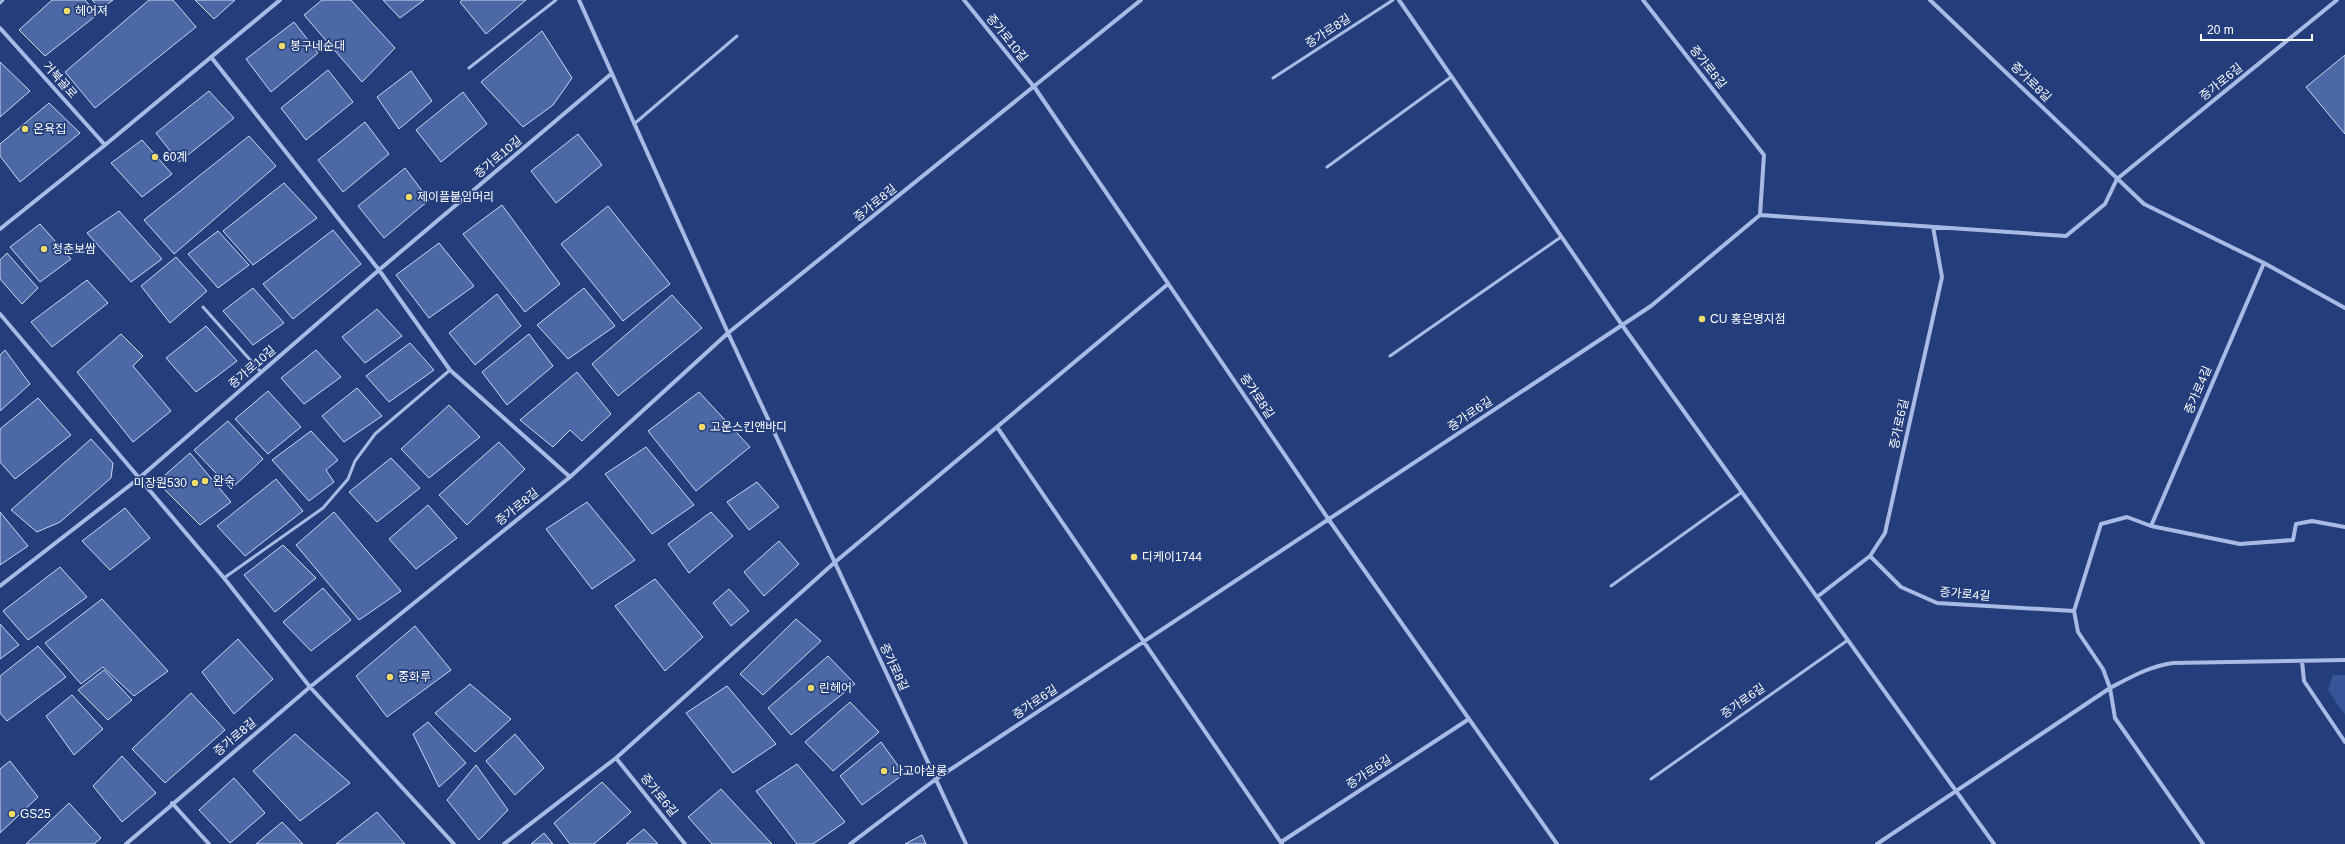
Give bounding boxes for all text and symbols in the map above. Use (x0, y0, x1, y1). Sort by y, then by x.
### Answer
place label: 헤어져 (75, 4, 108, 18)
marker: 헤어져 (62, 6, 72, 16)
street label: 증가로10길 (983, 11, 1031, 65)
street label: 증가로8길 (1303, 11, 1353, 51)
scale bar (2201, 16, 2312, 42)
text: 20 m (2207, 23, 2234, 37)
place label: 봉구네순대 (290, 39, 345, 53)
marker: 봉구네순대 (277, 41, 287, 51)
street label: 증가로8길 (1687, 43, 1729, 91)
street label: 거북골로 (40, 59, 80, 101)
street label: 증가로8길 (2008, 59, 2054, 105)
street label: 증가로6길 (2197, 61, 2245, 103)
place label: 온육집 (33, 122, 66, 136)
marker: 온육집 (20, 124, 30, 134)
street label: 증가로10길 (471, 133, 525, 181)
place label: 60계 (163, 150, 187, 164)
marker: 60계 (150, 152, 160, 162)
street label: 증가로8길 (851, 182, 899, 224)
place label: 제이플붙임머리 (417, 190, 494, 204)
marker: 제이플붙임머리 (404, 192, 414, 202)
place label: 청춘보쌈 (52, 242, 96, 256)
marker: 청춘보쌈 (39, 244, 49, 254)
place label: CU 홍은명지점 (1710, 312, 1786, 326)
marker: CU 홍은명지점 (1697, 314, 1707, 324)
street label: 증가로10길 (226, 343, 278, 391)
street label: 증가로4길 (2182, 364, 2214, 416)
street label: 증가로8길 (1237, 371, 1277, 421)
street label: 증가로6길 (1445, 394, 1495, 434)
street label: 증가로6길 (1887, 398, 1911, 450)
place label: 고운스킨앤바디 (710, 420, 787, 434)
marker: 고운스킨앤바디 (697, 422, 707, 432)
place label: 완숙 (213, 474, 235, 488)
place label: 미장원530 (134, 476, 187, 490)
marker: 완숙 (200, 476, 210, 486)
marker: 미장원530 (190, 478, 200, 488)
street label: 증가로8길 (493, 486, 541, 528)
place label: 디케이1744 (1142, 550, 1202, 564)
marker: 디케이1744 (1129, 552, 1139, 562)
street label: 증가로4길 (1939, 585, 1991, 603)
street label: 증가로8길 (877, 641, 911, 693)
place label: 중화루 (398, 670, 431, 684)
marker: 중화루 (385, 672, 395, 682)
place label: 린헤어 (819, 681, 852, 695)
street label: 증가로6길 (1718, 681, 1768, 721)
street label: 증가로6길 (1010, 682, 1060, 722)
marker: 린헤어 (806, 683, 816, 693)
street label: 증가로8길 (211, 715, 259, 759)
street label: 증가로6길 (1344, 752, 1394, 792)
place label: 나고야살롱 (892, 764, 947, 778)
marker: 나고야살롱 (879, 766, 889, 776)
street label: 증가로6길 (638, 771, 680, 819)
place label: GS25 (20, 807, 51, 821)
marker: GS25 (7, 809, 17, 819)

